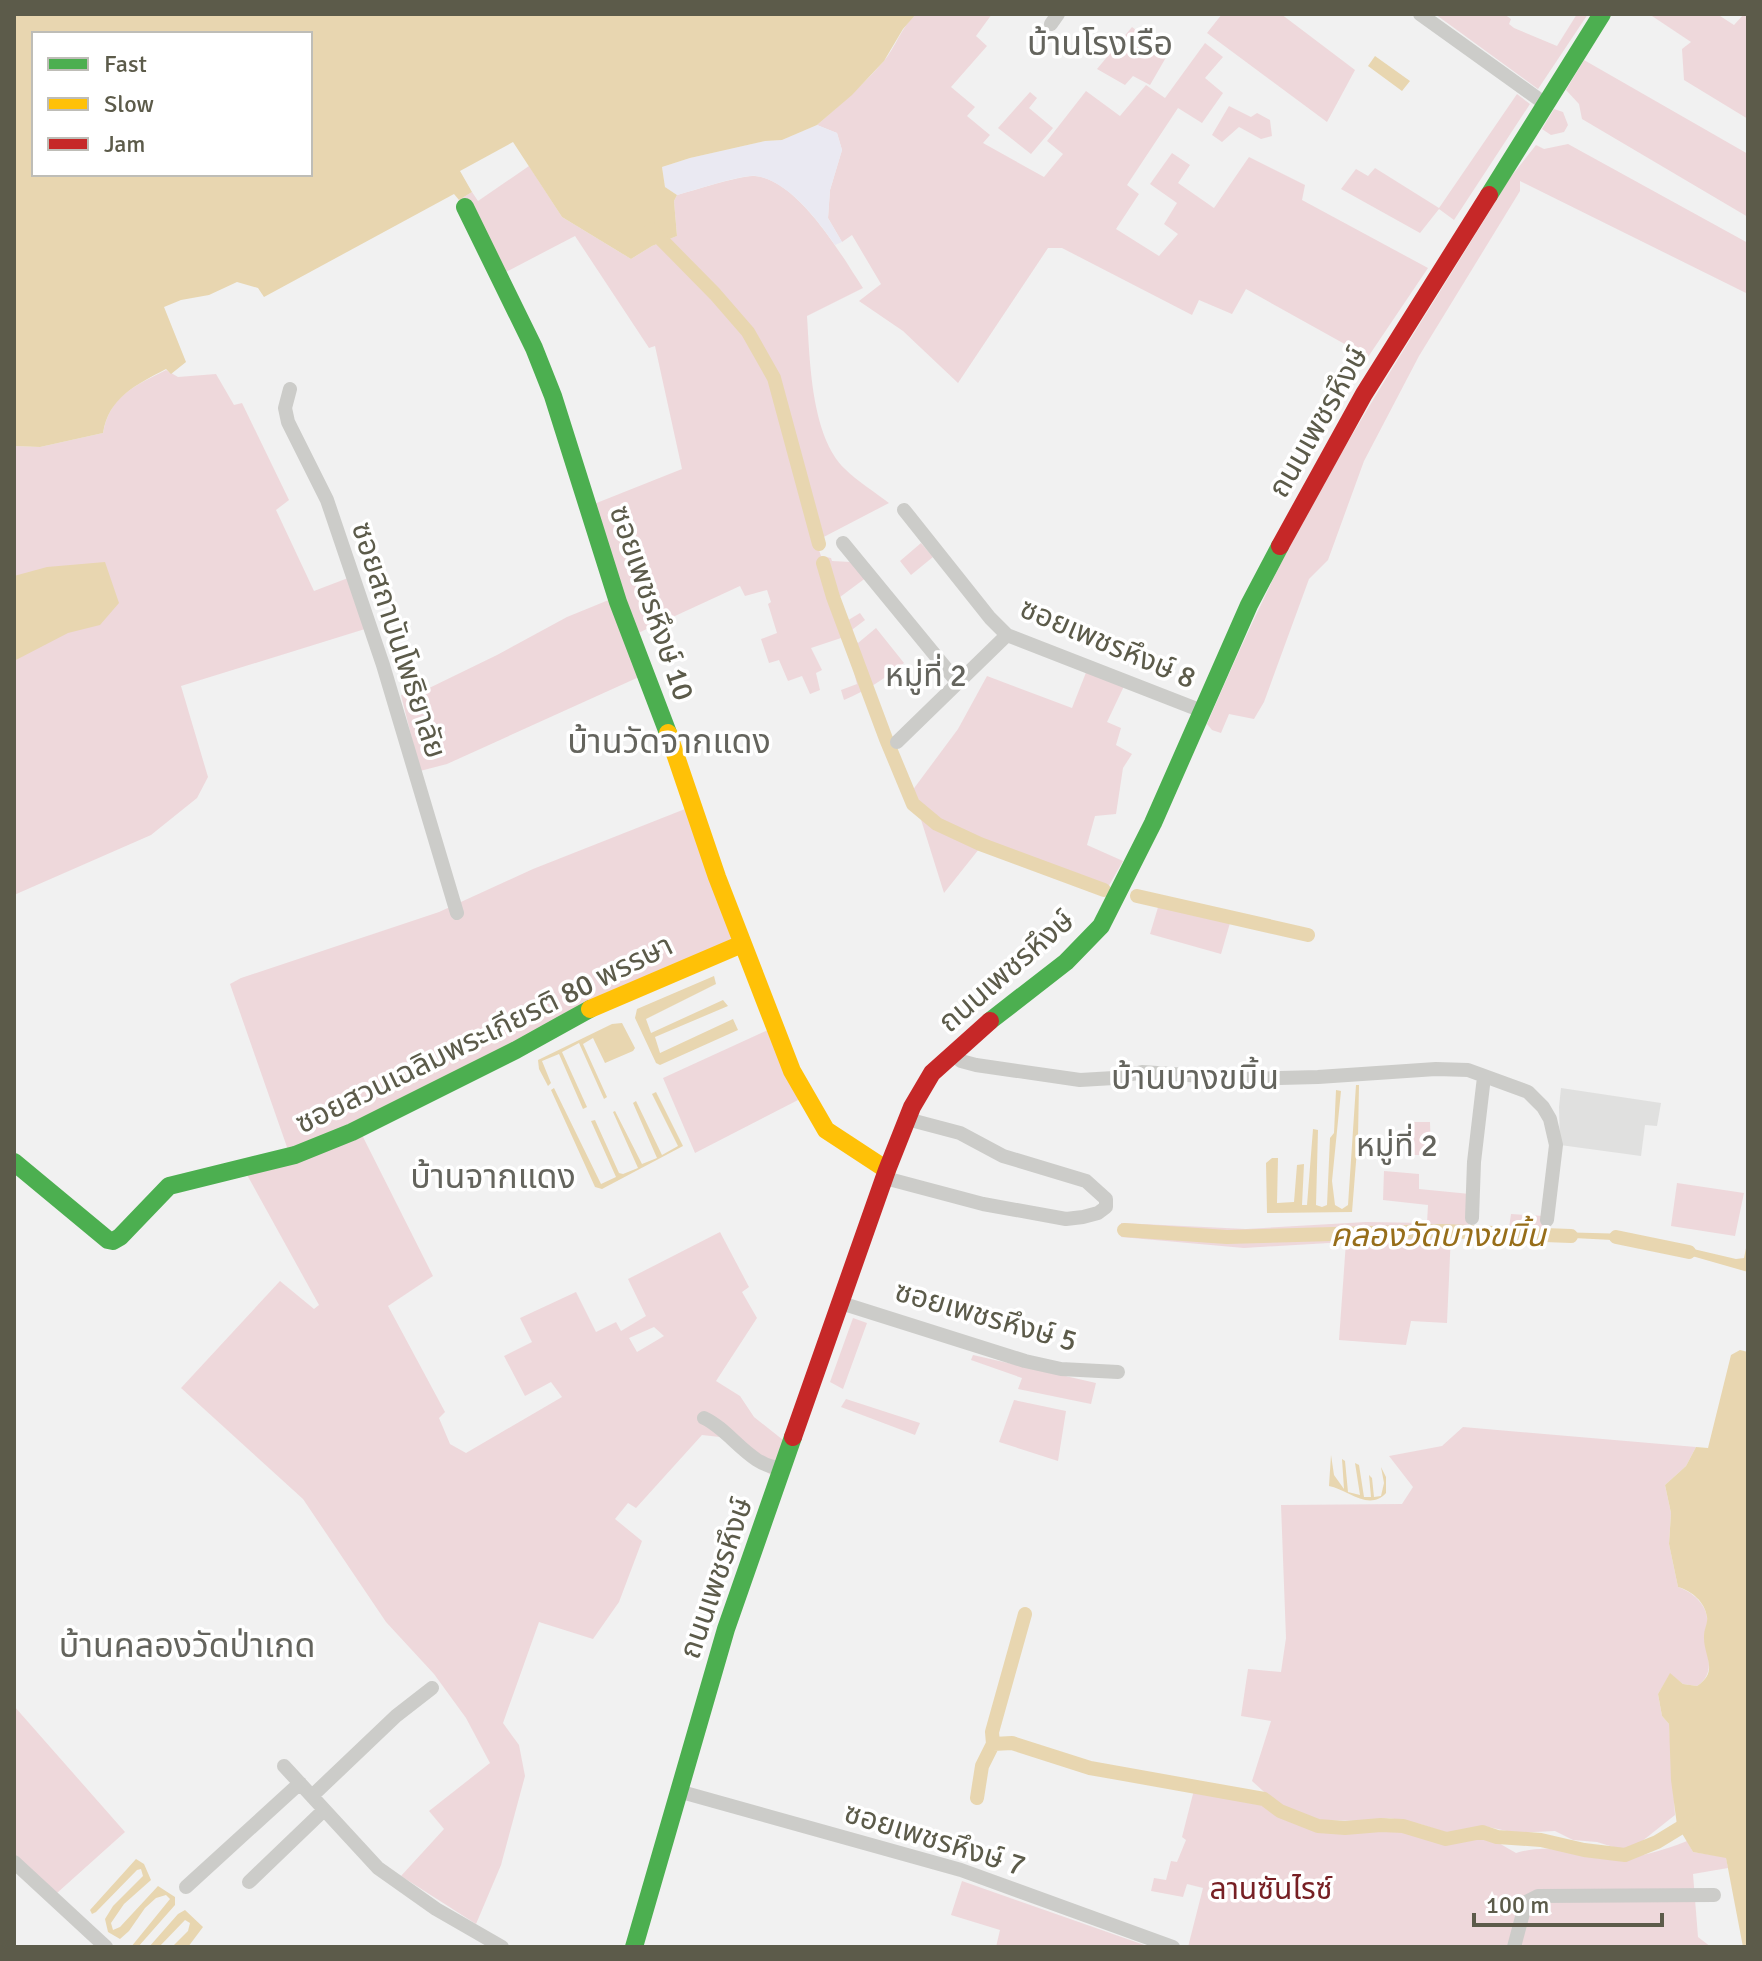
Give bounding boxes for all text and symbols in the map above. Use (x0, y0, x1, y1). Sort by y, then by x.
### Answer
district label: บ้านโรงเรือ (1027, 23, 1173, 65)
legend (32, 32, 312, 176)
text: Fast (104, 49, 147, 79)
text: Slow (104, 89, 154, 119)
text: Jam (104, 129, 145, 159)
street label: ถนนเพชรหึงษ์ (1260, 340, 1376, 504)
street label: ซอยเพชรหึงษ์ 10 (601, 501, 702, 706)
street label: ซอยสถาบันโพธิยาลัย (343, 517, 454, 763)
street label: ซอยเพชรหึงษ์ 8 (1014, 590, 1201, 697)
district label: หมู่ที่ 2 (885, 653, 967, 695)
district label: บ้านวัดจากแดง (567, 721, 771, 763)
street label: ถนนเพชรหึงษ์ (931, 902, 1082, 1040)
street label: ซอยสวนเฉลิมพระเกียรติ 80 พรรษา (289, 927, 679, 1142)
district label: บ้านบางขมิ้น (1111, 1056, 1279, 1099)
district label: หมู่ที่ 2 (1356, 1123, 1438, 1165)
district label: บ้านจากแดง (410, 1156, 576, 1198)
water label: คลองวัดบางขมิ้น (1330, 1215, 1548, 1255)
street label: ซอยเพชรหึงษ์ 5 (891, 1273, 1081, 1360)
street label: ถนนเพชรหึงษ์ (672, 1493, 761, 1664)
district label: บ้านคลองวัดป่าเกด (59, 1625, 315, 1667)
street label: ซอยเพชรหึงษ์ 7 (840, 1794, 1030, 1885)
park label: ลานซันไรซ์ (1210, 1871, 1333, 1908)
scale bar (1474, 1877, 1662, 1927)
text: 100 m (1486, 1890, 1549, 1920)

